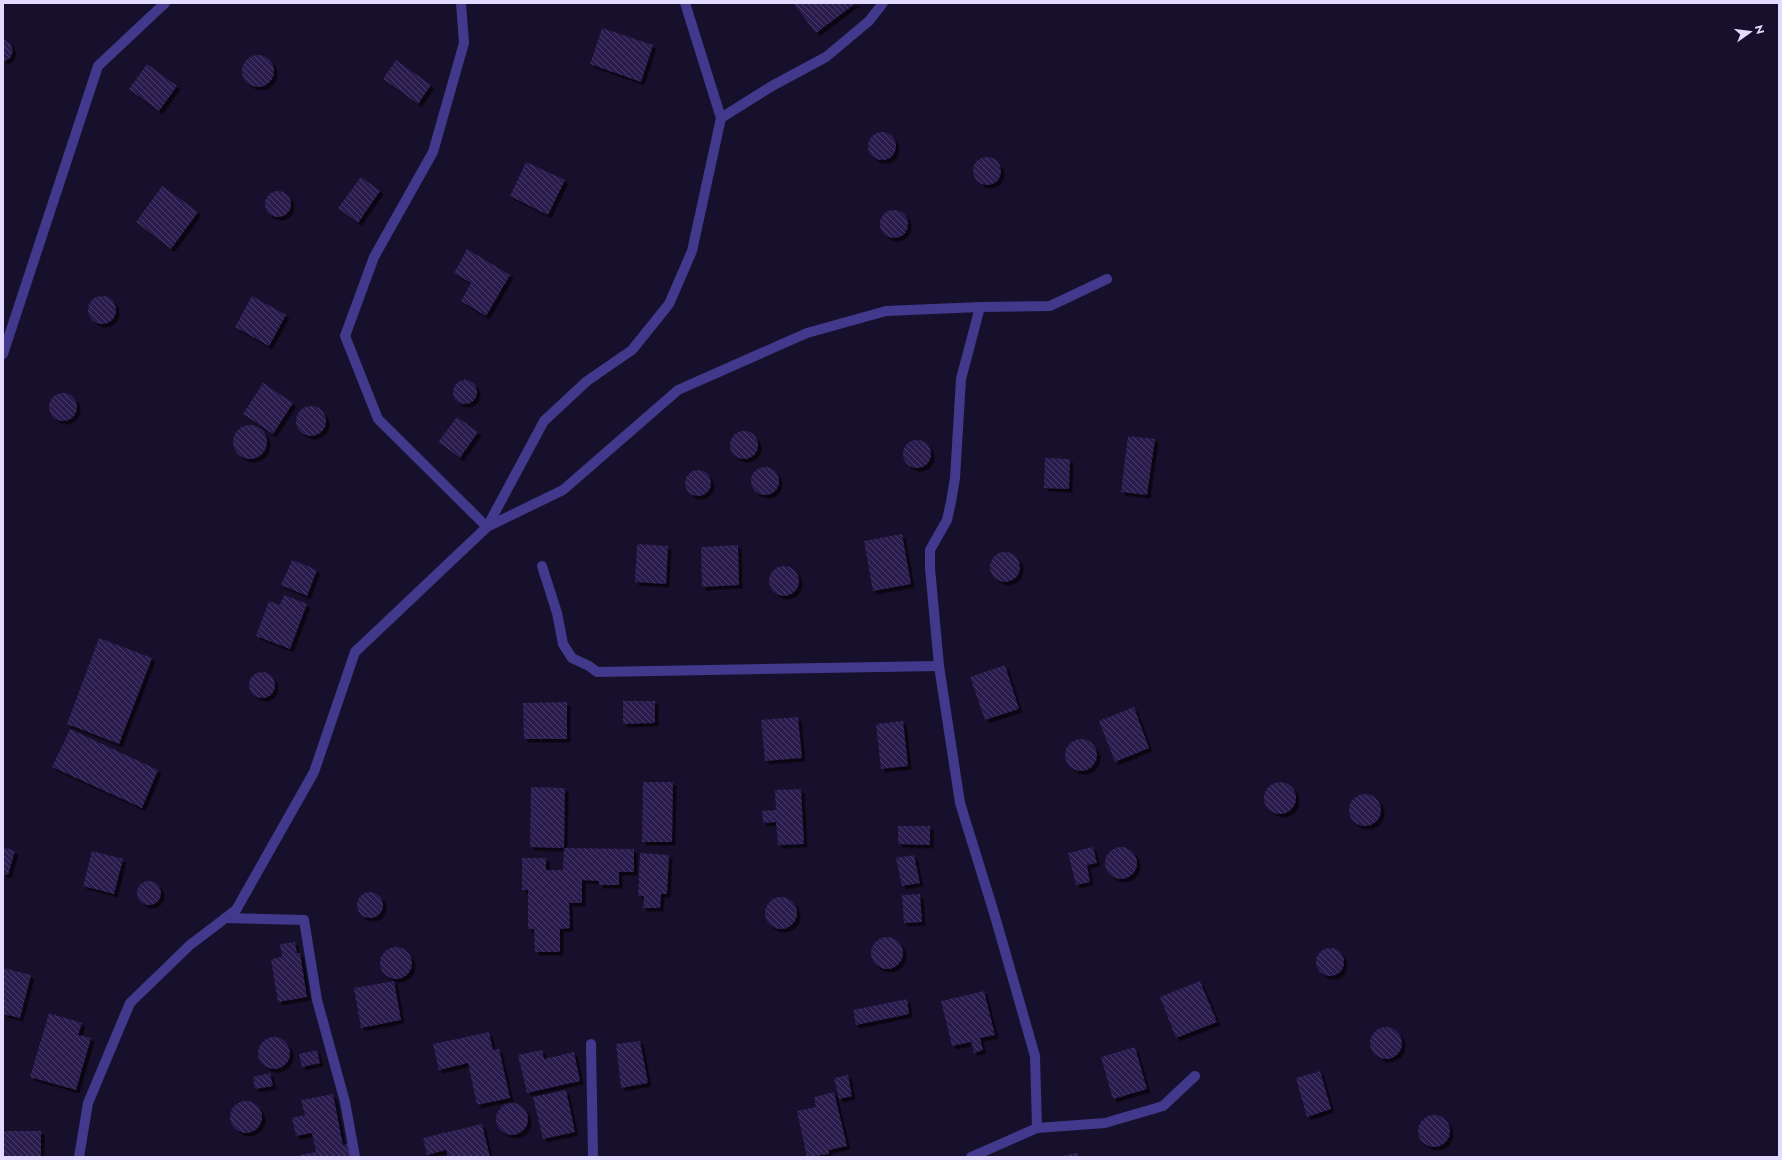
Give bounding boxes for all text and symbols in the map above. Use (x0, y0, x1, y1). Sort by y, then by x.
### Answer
north arrow (1730, 12, 1770, 52)
text: N (1751, 23, 1769, 36)

